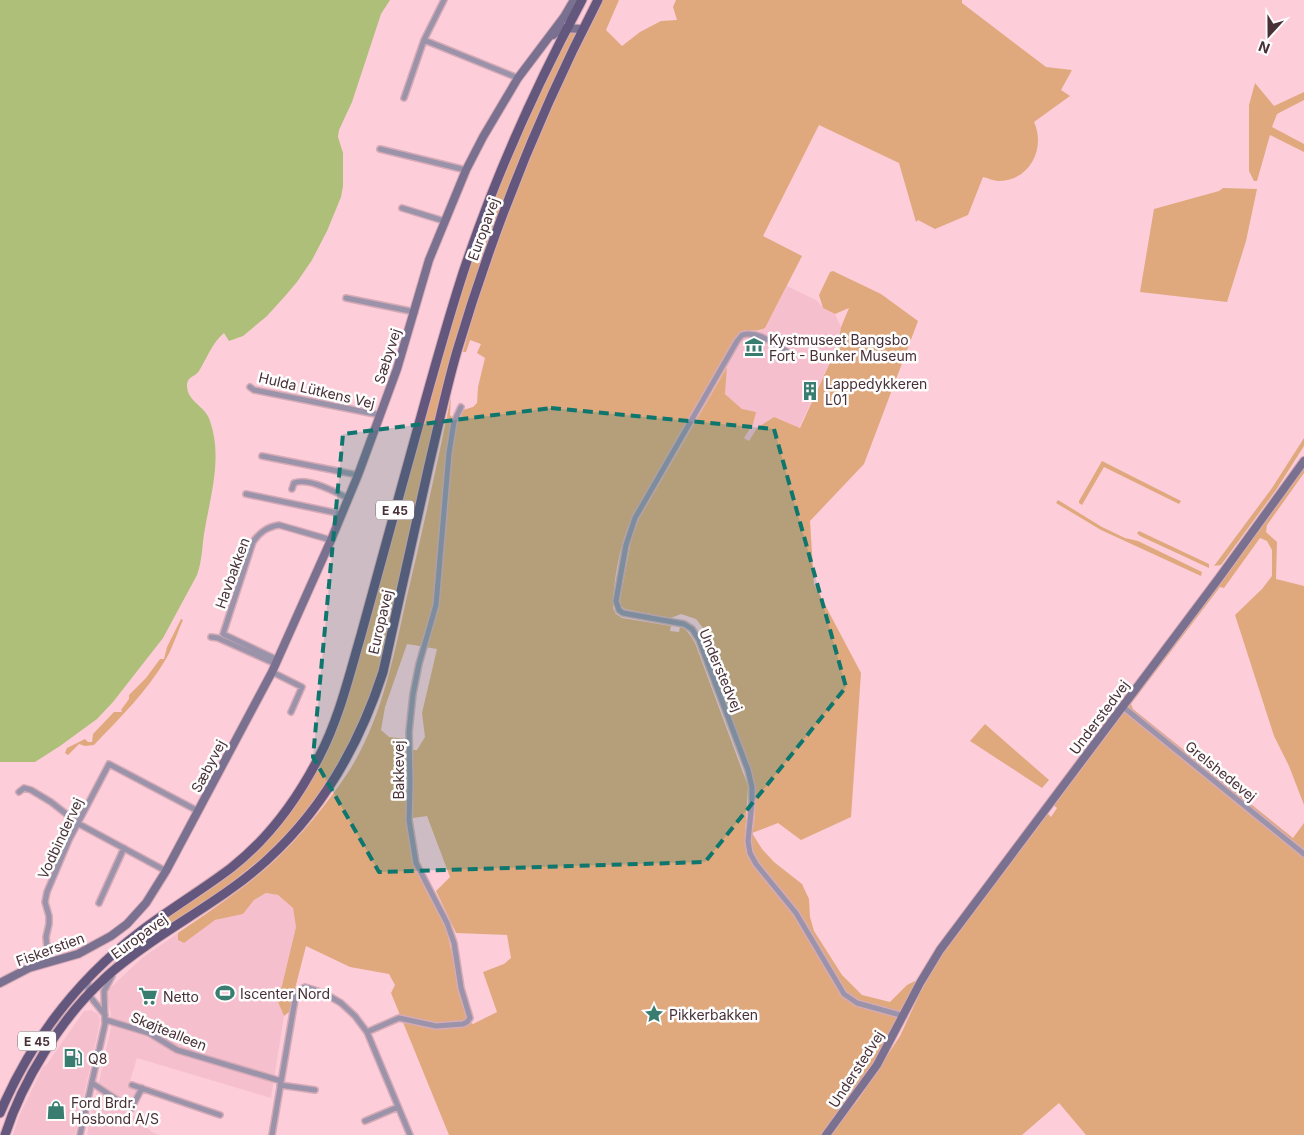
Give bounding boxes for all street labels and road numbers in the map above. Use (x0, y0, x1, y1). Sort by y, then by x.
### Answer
street label: Europavej (464, 195, 502, 263)
street label: Sæbyvej (370, 326, 404, 386)
street label: Hulda Lütkens Vej (257, 368, 377, 412)
road number: E 45 (376, 500, 414, 520)
street label: Havbakken (211, 535, 253, 611)
street label: Europavej (364, 588, 396, 656)
street label: Understedvej (696, 626, 746, 714)
street label: Understedvej (1066, 677, 1132, 757)
street label: Sæbyvej (187, 737, 229, 795)
street label: Grelshedevej (1182, 737, 1260, 805)
street label: Bakkevej (390, 740, 407, 800)
street label: Vodbindervej (34, 795, 86, 881)
street label: Europavej (107, 910, 171, 962)
street label: Fiskerstien (13, 929, 87, 969)
street label: Skøjtealleen (129, 1008, 209, 1054)
street label: Understedvej (825, 1027, 887, 1111)
road number: E 45 (18, 1032, 56, 1050)

